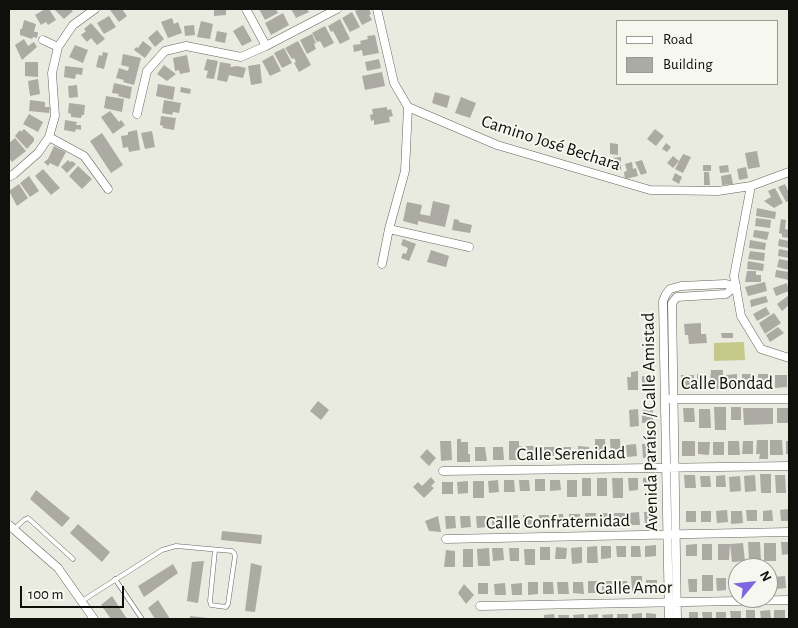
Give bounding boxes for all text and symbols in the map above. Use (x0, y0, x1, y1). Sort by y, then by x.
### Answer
legend (616, 20, 778, 85)
text: Road (663, 32, 693, 47)
text: Building (663, 57, 713, 72)
street label: Camino José Bechara (478, 110, 624, 176)
street label: Avenida Paraíso / Calle Amistad (637, 312, 663, 532)
street label: Calle Bondad (681, 373, 773, 395)
street label: Calle Serenidad (516, 442, 626, 466)
street label: Calle Confraternidad (486, 510, 630, 534)
north arrow (728, 558, 778, 608)
text: N (757, 569, 774, 584)
scale bar (22, 576, 126, 608)
street label: Calle Amor (595, 577, 673, 599)
text: 100 m (28, 587, 63, 602)

